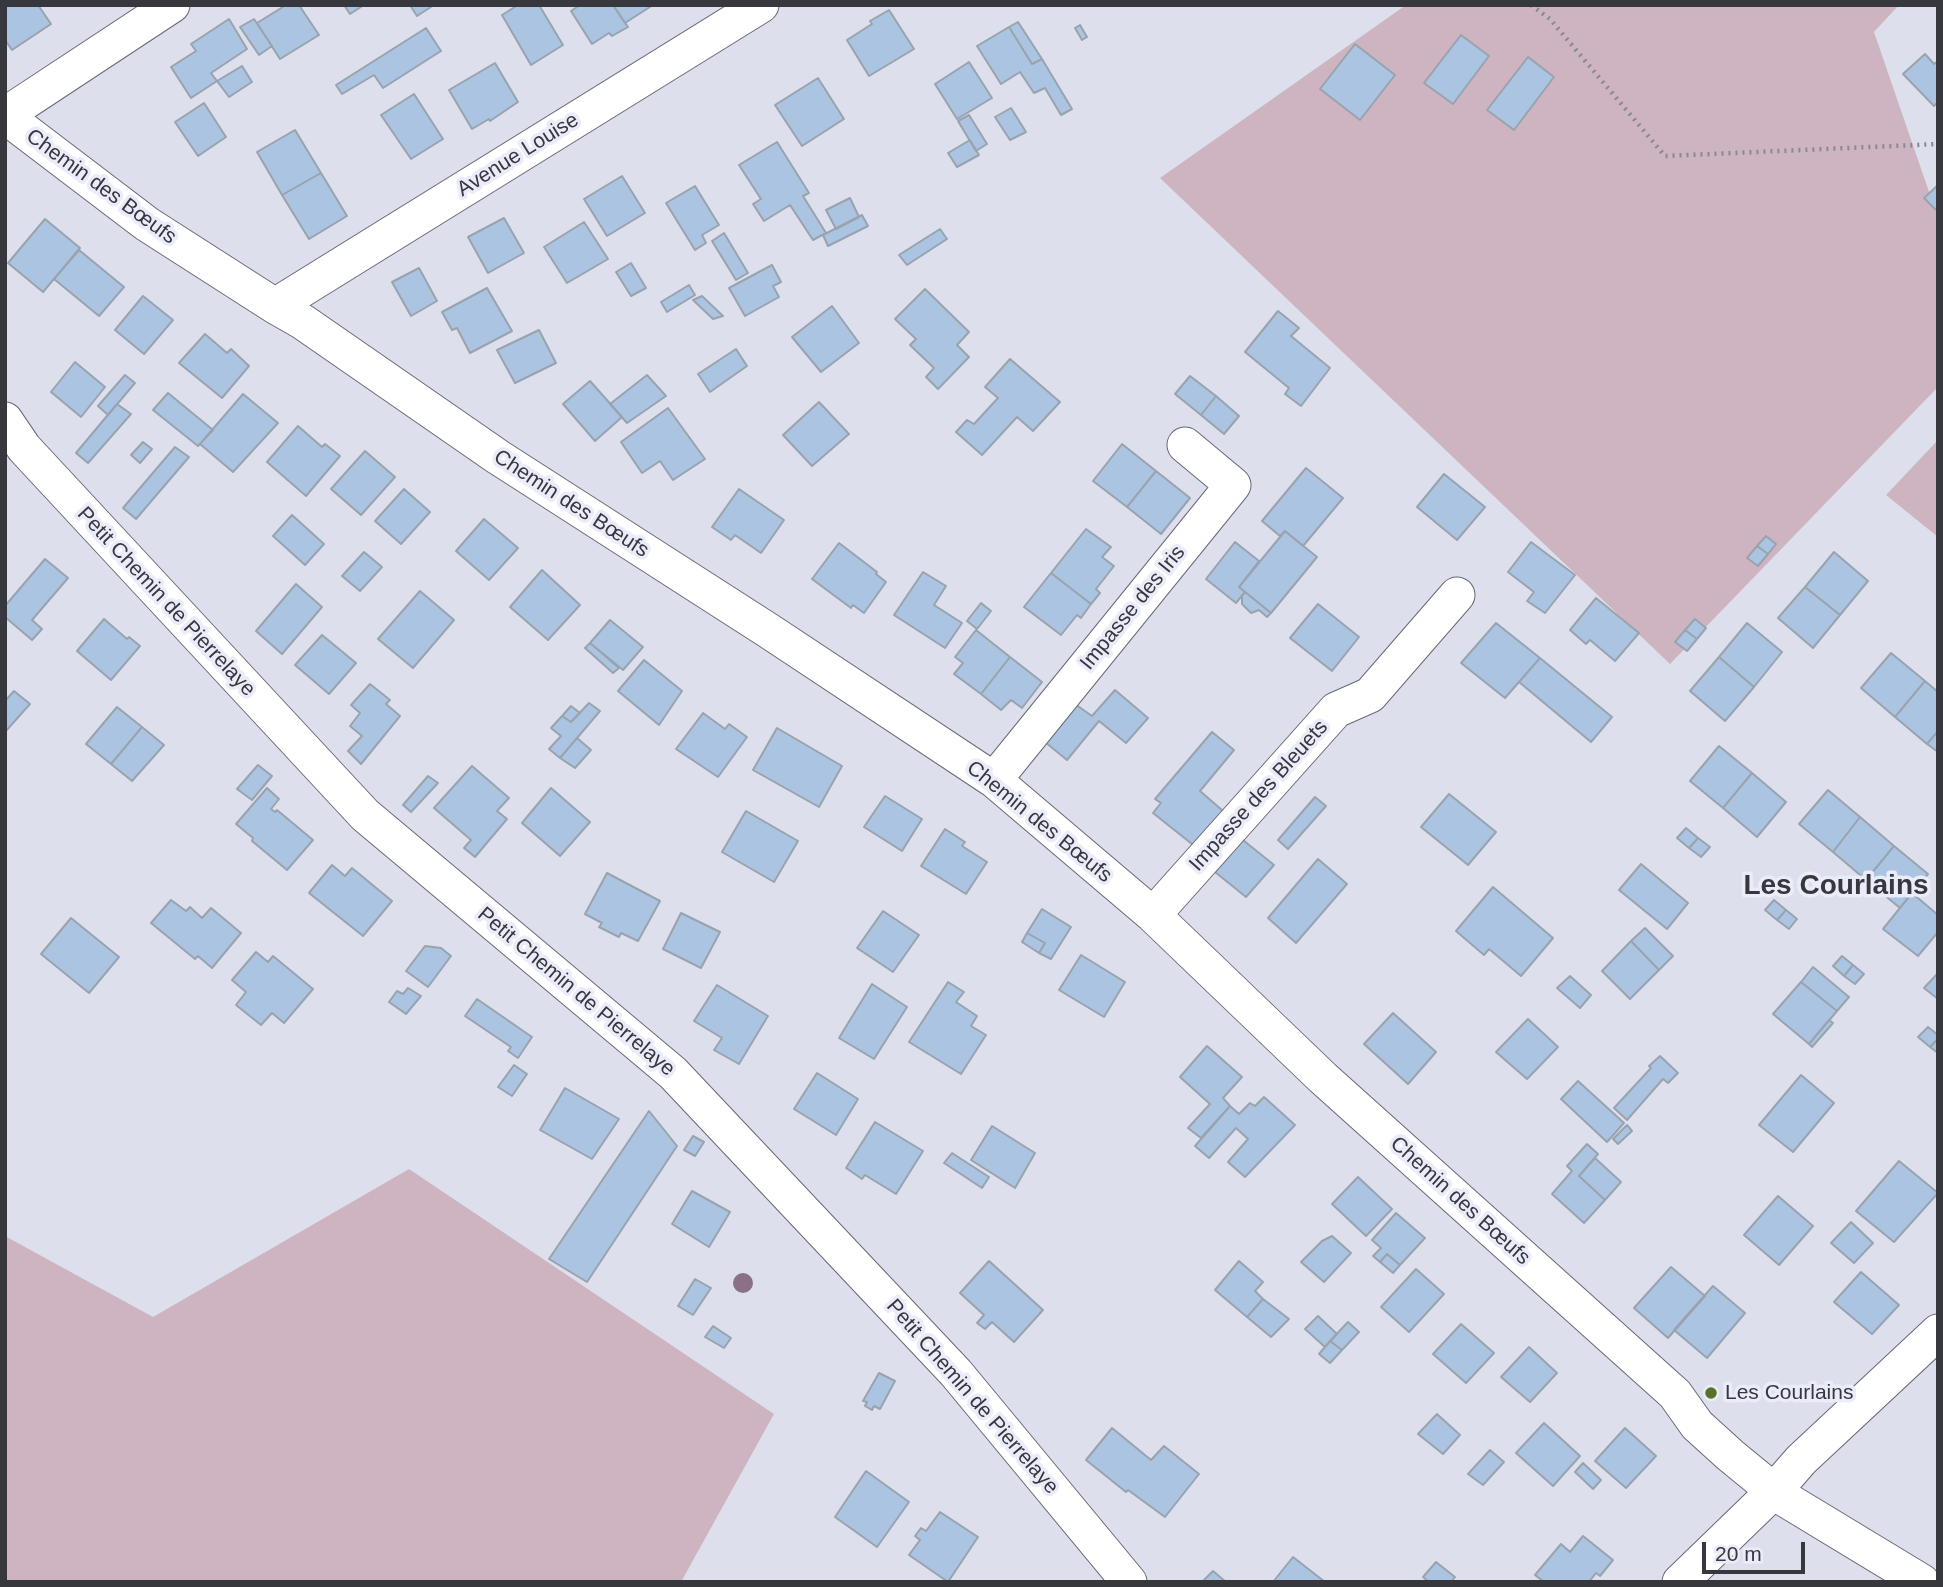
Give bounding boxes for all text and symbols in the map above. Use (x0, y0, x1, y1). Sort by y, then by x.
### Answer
street label: Avenue Louise (453, 108, 583, 202)
street label: Chemin des Bœufs (21, 124, 181, 250)
street label: Chemin des Bœufs (489, 444, 653, 564)
street label: Petit Chemin de Pierrelaye (72, 502, 260, 702)
street label: Impasse des Iris (1075, 541, 1191, 675)
street label: Impasse des Bleuets (1184, 715, 1334, 877)
street label: Chemin des Bœufs (961, 756, 1117, 888)
district label: Les Courlains (1743, 869, 1929, 903)
street label: Petit Chemin de Pierrelaye (472, 902, 680, 1082)
street label: Chemin des Bœufs (1385, 1132, 1535, 1270)
street label: Petit Chemin de Pierrelaye (881, 1294, 1063, 1500)
place label: Les Courlains (1725, 1380, 1853, 1406)
marker: Les Courlains (1703, 1385, 1719, 1401)
scale bar (1705, 1528, 1808, 1572)
text: 20 m (1715, 1542, 1762, 1565)

